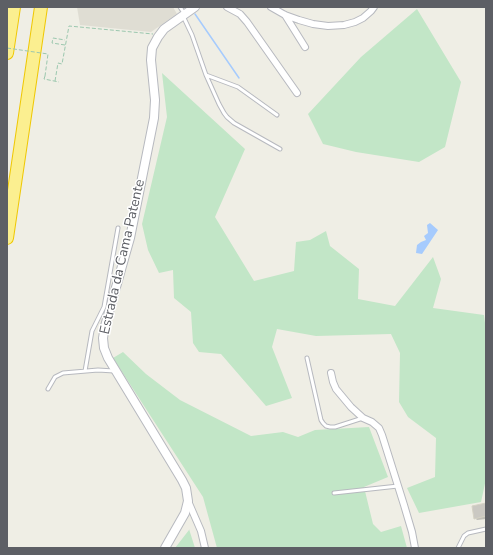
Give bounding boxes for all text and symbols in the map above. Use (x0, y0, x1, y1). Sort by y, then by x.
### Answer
street label: Estrada da Cama Patente (97, 178, 149, 336)

